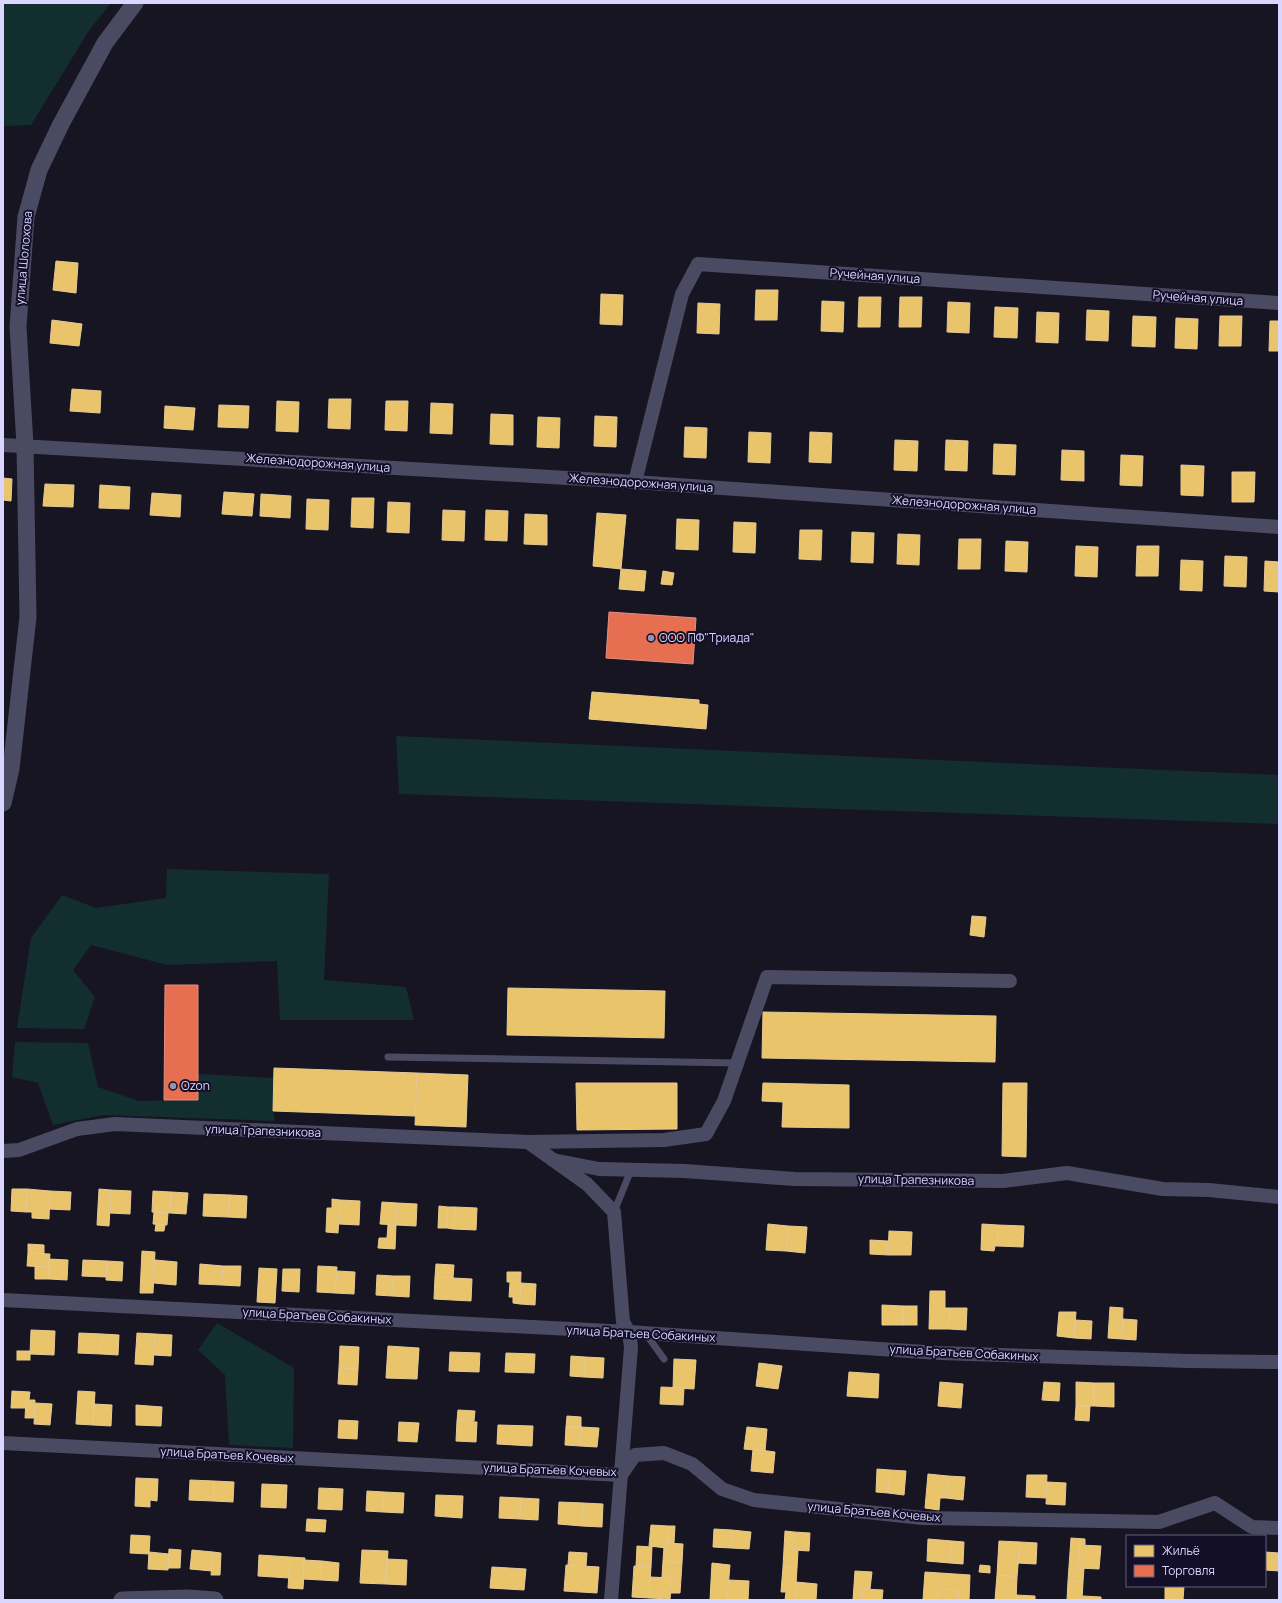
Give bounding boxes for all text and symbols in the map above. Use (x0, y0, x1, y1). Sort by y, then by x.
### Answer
street label: улица Шолохова (11, 210, 36, 306)
street label: Ручейная улица (829, 264, 921, 287)
street label: Ручейная улица (1152, 286, 1244, 309)
street label: Железнодорожная улица (245, 449, 391, 476)
street label: Железнодорожная улица (568, 469, 714, 496)
street label: Железнодорожная улица (891, 491, 1037, 518)
place label: ООО ПФ"Триада" (659, 629, 754, 646)
marker: ООО ПФ"Триада" (646, 633, 656, 643)
place label: Ozon (181, 1077, 210, 1094)
marker: Ozon (168, 1081, 178, 1091)
street label: улица Трапезникова (205, 1120, 321, 1141)
street label: улица Трапезникова (858, 1170, 974, 1189)
street label: улица Братьев Собакиных (242, 1303, 393, 1328)
street label: улица Братьев Собакиных (566, 1321, 717, 1346)
street label: улица Братьев Собакиных (889, 1340, 1040, 1365)
street label: улица Братьев Кочевых (160, 1443, 295, 1467)
street label: улица Братьев Кочевых (483, 1459, 618, 1480)
street label: улица Братьев Кочевых (807, 1497, 942, 1526)
legend (1126, 1535, 1266, 1587)
text: Жильё (1162, 1542, 1200, 1559)
text: Торговля (1162, 1562, 1215, 1579)

